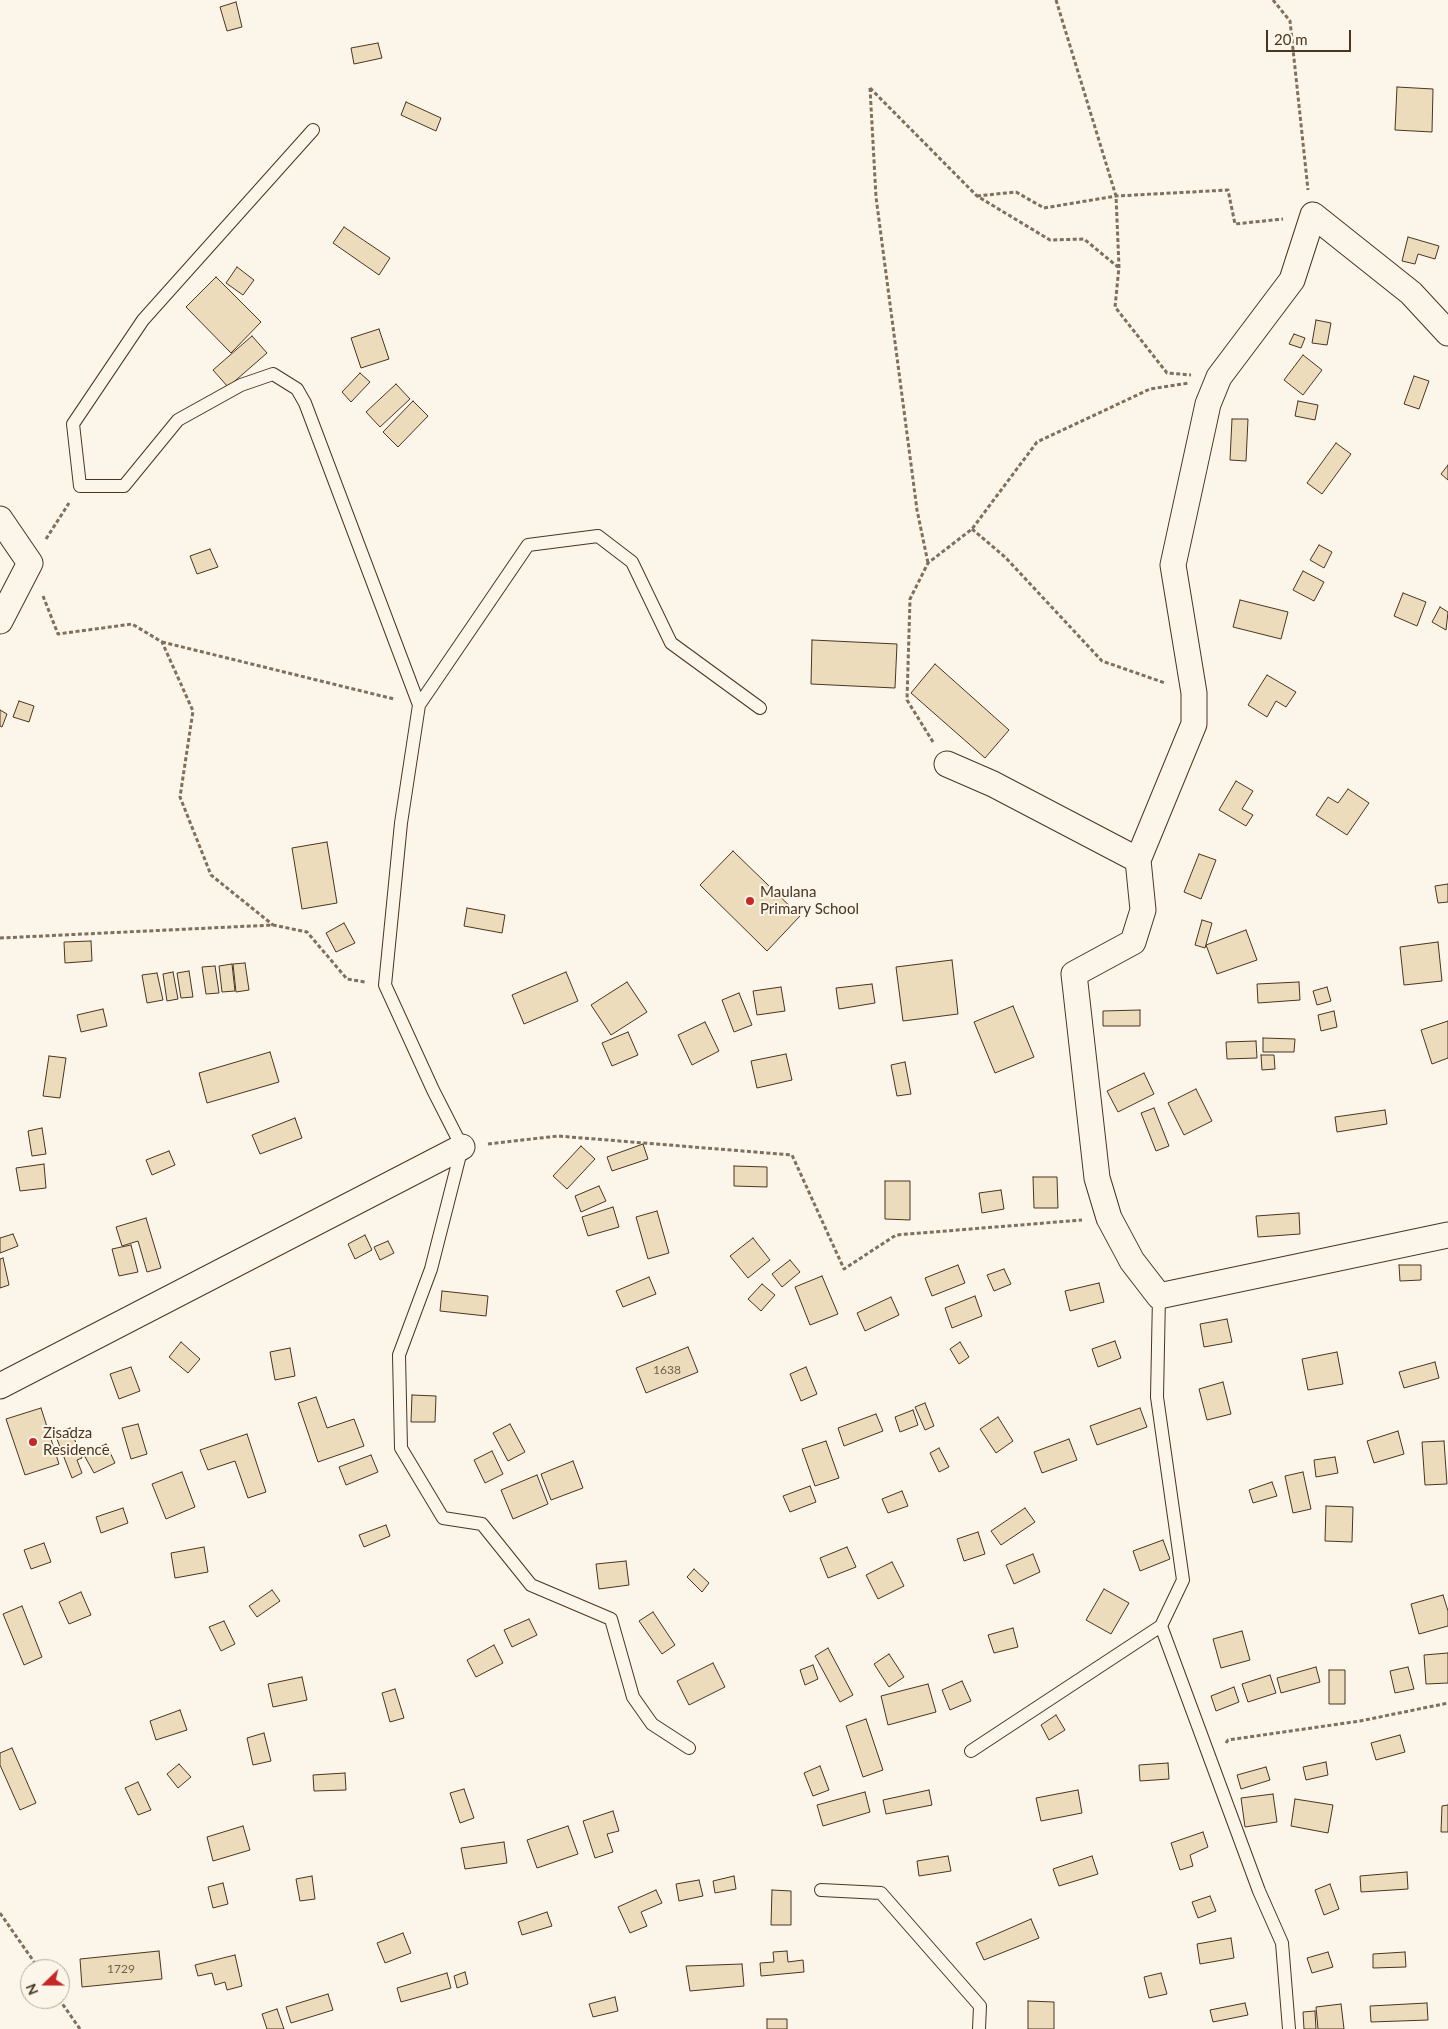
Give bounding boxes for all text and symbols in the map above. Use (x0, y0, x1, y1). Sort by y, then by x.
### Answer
scale bar (1268, 20, 1353, 52)
text: 20 m (1274, 30, 1308, 48)
place label: Maulana Primary School (760, 883, 859, 918)
marker: Maulana Primary School (744, 895, 756, 907)
house number: 1638 (653, 1363, 681, 1377)
place label: Zisadza Residence (43, 1424, 110, 1459)
marker: Zisadza Residence (27, 1436, 39, 1448)
north arrow (20, 1959, 70, 2009)
house number: 1729 (107, 1962, 135, 1976)
text: N (22, 1981, 41, 1998)

